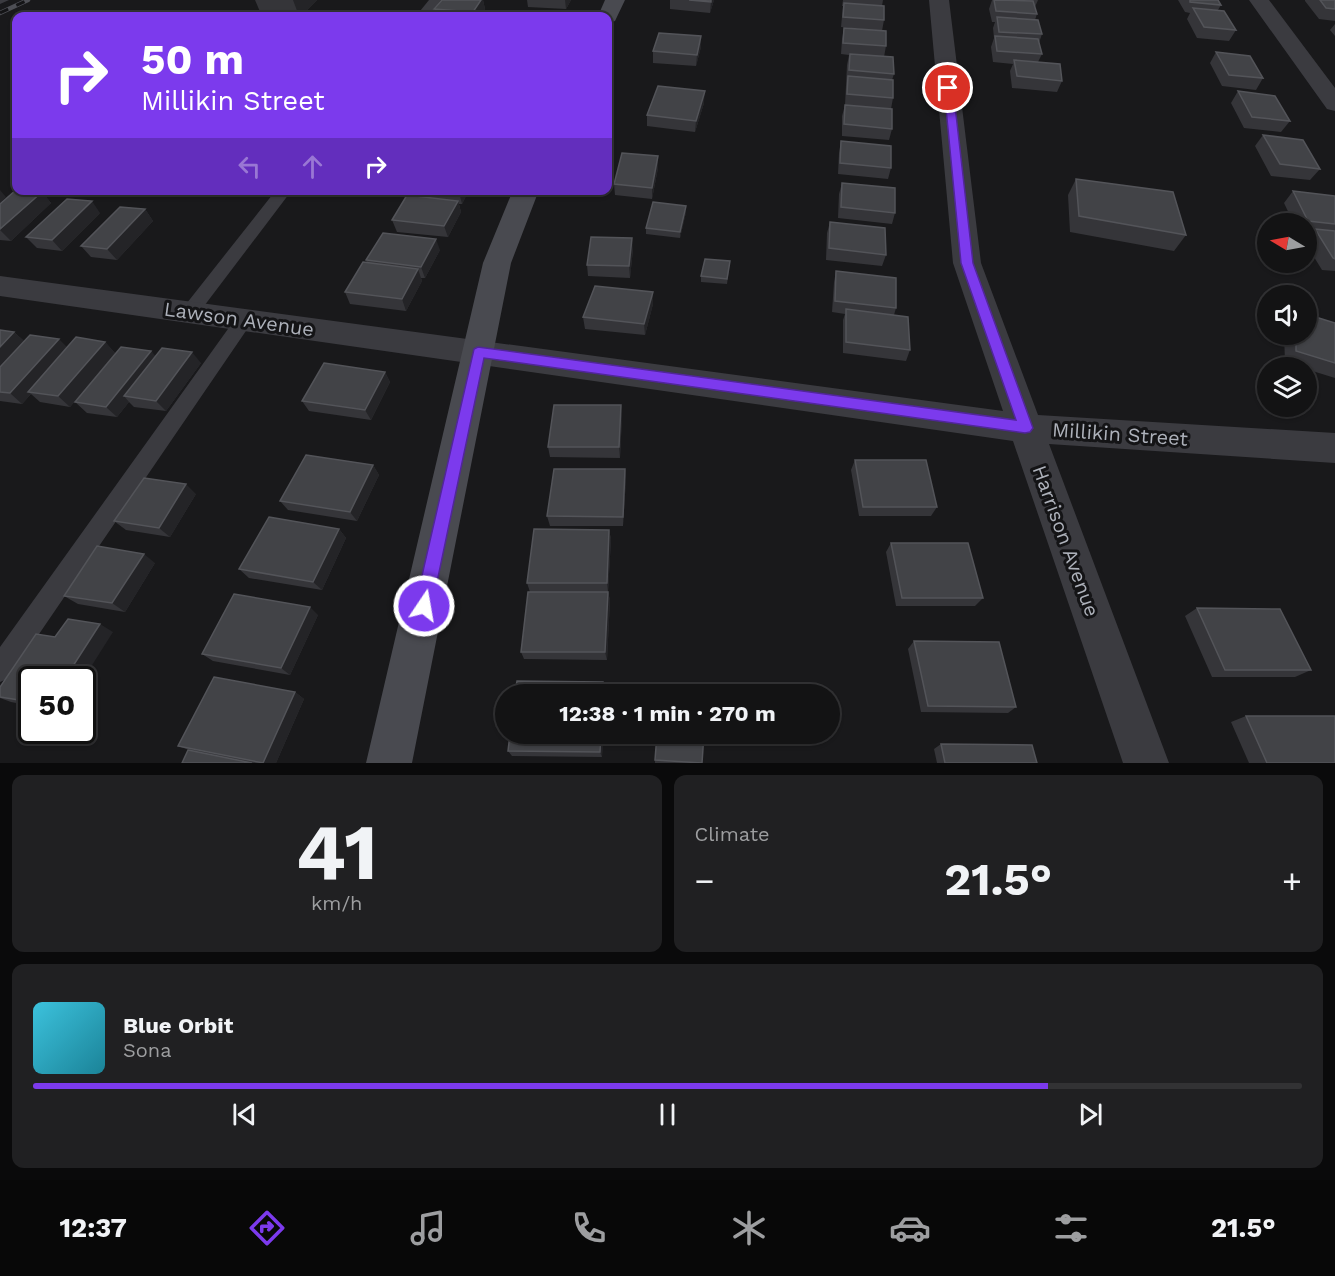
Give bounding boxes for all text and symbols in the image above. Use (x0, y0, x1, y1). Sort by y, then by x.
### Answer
text: 50 m (141, 35, 244, 84)
icon: right (42, 36, 120, 114)
pin (922, 62, 973, 113)
icon: arrive (931, 71, 964, 104)
text: Millikin Street (141, 85, 325, 117)
icon: left (233, 150, 266, 183)
icon: ahead (296, 150, 329, 183)
icon: right (359, 150, 392, 183)
north arrow (1257, 213, 1317, 273)
map controls (1257, 213, 1317, 417)
button: sound (1257, 285, 1317, 345)
street label: Lawson Avenue (162, 297, 316, 341)
button: layers (1257, 357, 1317, 417)
street label: Millikin Street (1051, 417, 1189, 451)
street label: Harrison Avenue (1027, 462, 1105, 620)
position arrow (392, 574, 456, 638)
speed limit sign: 50 (18, 666, 96, 744)
text: 12:38 · 1 min · 270 m (559, 701, 776, 726)
text: 41 (296, 806, 378, 898)
text: Climate (695, 822, 770, 846)
text: 21.5° (944, 853, 1052, 906)
text: − (695, 861, 714, 900)
text: + (1282, 861, 1302, 900)
text: km/h (311, 891, 363, 915)
text: Blue Orbit (123, 1013, 233, 1038)
text: Sona (123, 1038, 172, 1062)
icon: previous (228, 1098, 261, 1131)
icon: pause (651, 1098, 684, 1131)
icon: next (1074, 1098, 1107, 1131)
icon: directions (246, 1207, 288, 1249)
icon: music (407, 1207, 449, 1249)
icon: phone (568, 1207, 610, 1249)
icon: climate (728, 1207, 770, 1249)
icon: car (889, 1207, 931, 1249)
icon: filters (1050, 1207, 1092, 1249)
text: 12:37 (59, 1212, 127, 1244)
text: 21.5° (1211, 1212, 1276, 1244)

